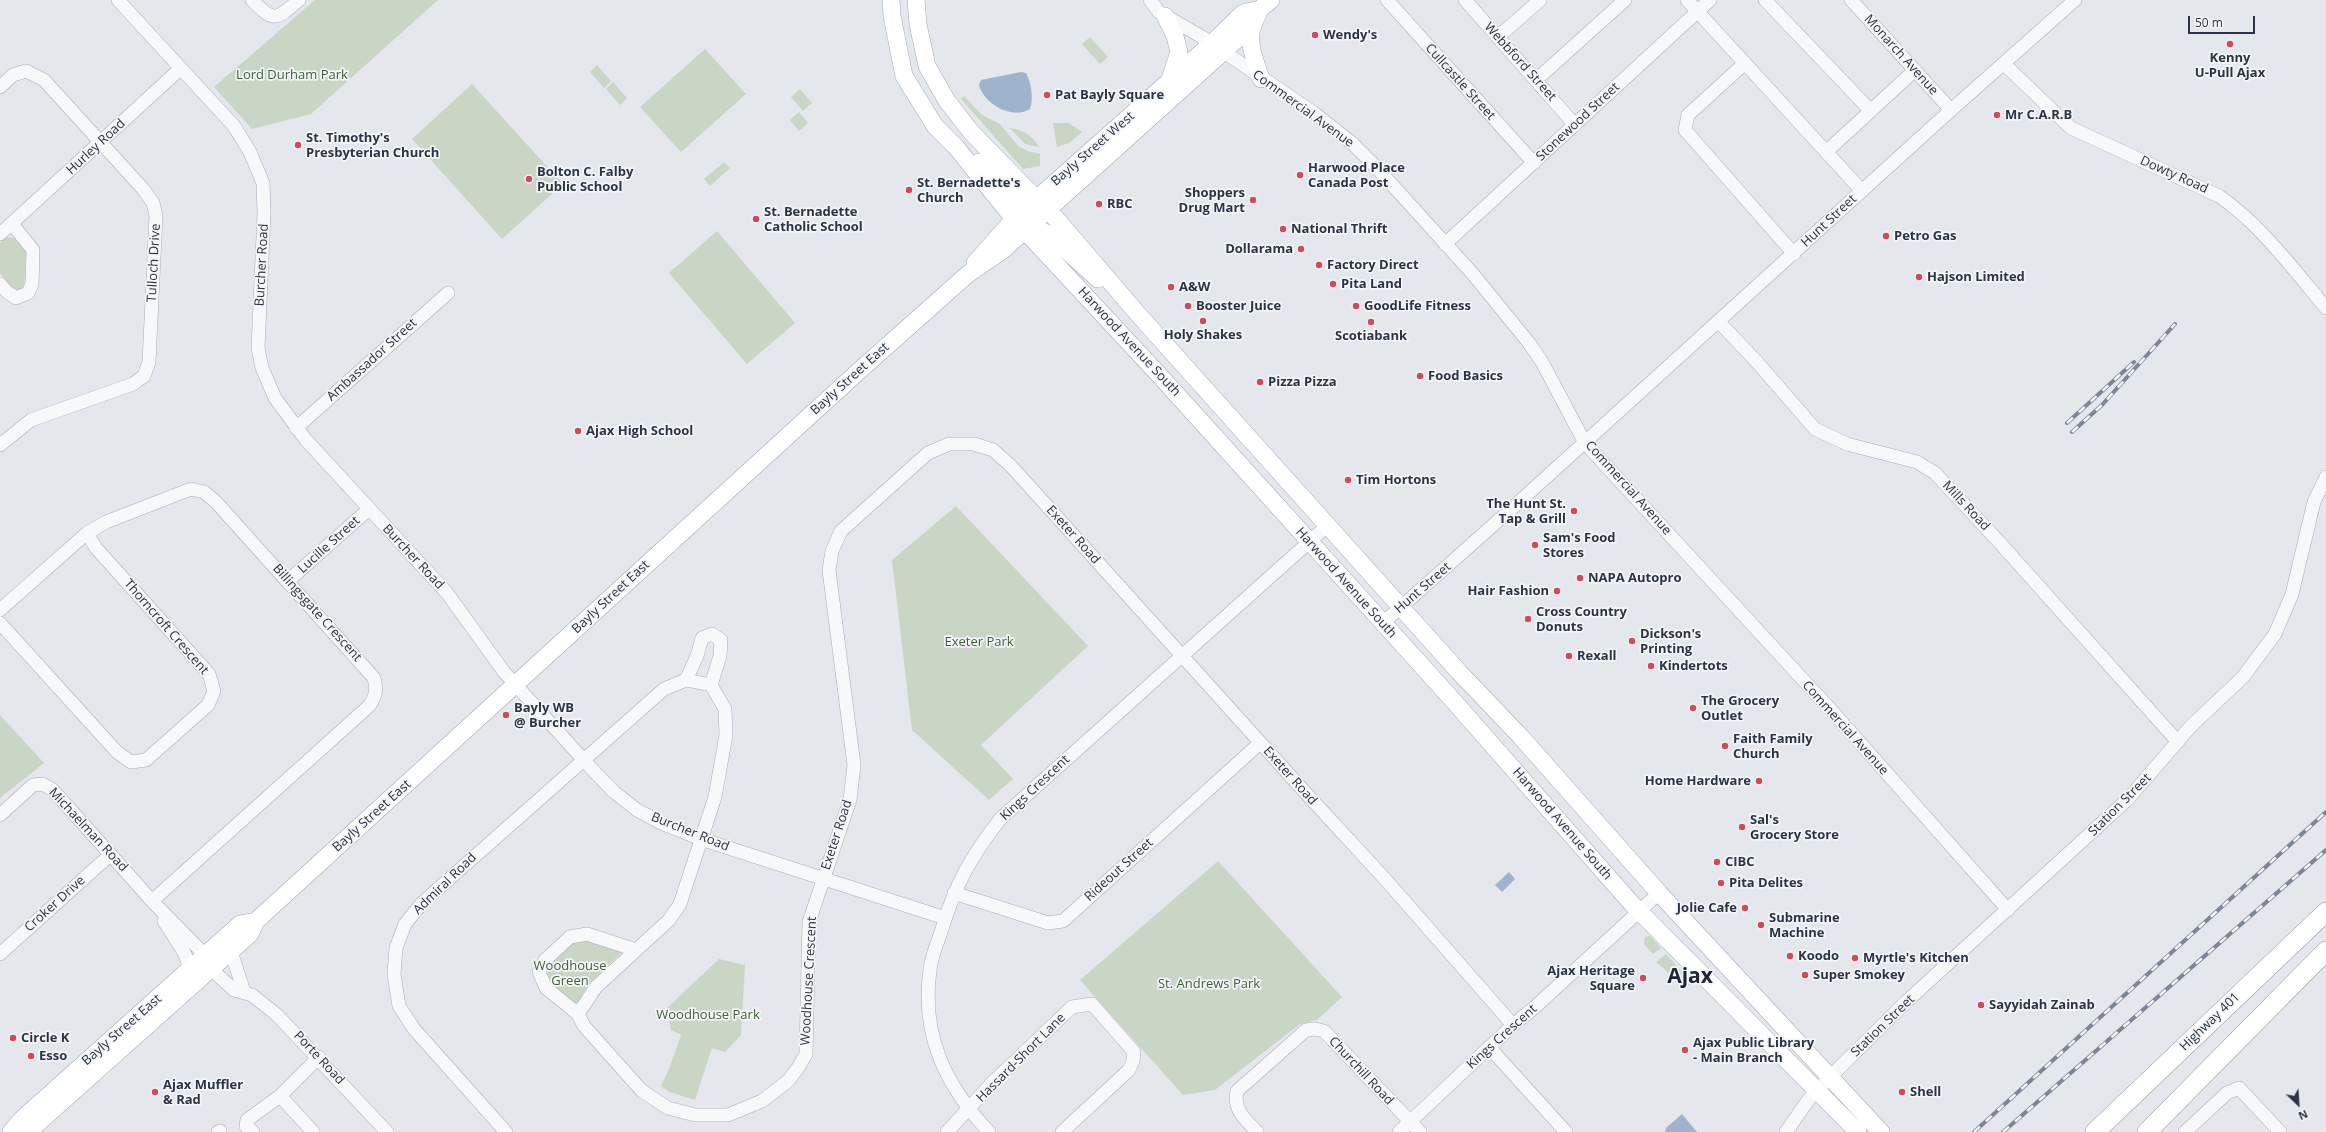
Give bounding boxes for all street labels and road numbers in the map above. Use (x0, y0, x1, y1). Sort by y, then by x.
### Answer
street label: Monarch Avenue (1861, 12, 1941, 98)
street label: Webbford Street (1481, 19, 1559, 105)
street label: Cullcastle Street (1422, 41, 1498, 123)
street label: Commercial Avenue (1249, 67, 1357, 151)
street label: Stonewood Street (1533, 79, 1623, 165)
street label: Bayly Street West (1048, 109, 1138, 189)
street label: Hurley Road (63, 116, 129, 178)
street label: Dowty Road (2138, 153, 2210, 197)
street label: Hunt Street (1798, 191, 1860, 251)
street label: Tulloch Drive (144, 223, 164, 303)
street label: Burcher Road (252, 223, 272, 307)
street label: Harwood Avenue South (1074, 284, 1184, 400)
street label: Ambassador Street (324, 315, 420, 405)
street label: Bayly Street East (808, 340, 892, 418)
street label: Commercial Avenue (1582, 438, 1674, 538)
street label: Mills Road (1939, 478, 1993, 534)
street label: Exeter Road (1043, 503, 1103, 567)
street label: Lucille Street (295, 513, 363, 577)
street label: Burcher Road (379, 521, 447, 593)
street label: Harwood Avenue South (1292, 525, 1400, 641)
street label: Bayly Street East (569, 557, 653, 637)
street label: Hunt Street (1392, 559, 1454, 617)
street label: Billingsgate Crescent (269, 561, 365, 665)
street label: Thorncroft Crescent (120, 576, 212, 678)
street label: Commercial Avenue (1799, 678, 1891, 778)
street label: Exeter Road (1260, 744, 1320, 808)
street label: Kings Crescent (997, 752, 1073, 824)
street label: Harwood Avenue South (1509, 765, 1615, 883)
street label: Station Street (2085, 770, 2155, 840)
street label: Bayly Street East (330, 777, 414, 855)
street label: Michaelman Road (45, 785, 131, 875)
street label: Exeter Road (818, 798, 856, 872)
street label: Burcher Road (649, 809, 731, 855)
street label: Rideout Street (1082, 835, 1156, 905)
street label: Admiral Road (410, 850, 480, 918)
street label: Croker Drive (22, 873, 88, 935)
street label: Woodhouse Crescent (798, 916, 820, 1046)
street label: Highway 401 (2177, 990, 2243, 1054)
street label: Bayly Street East (79, 991, 165, 1069)
street label: Station Street (1848, 992, 1918, 1060)
street label: Kings Crescent (1464, 1001, 1540, 1073)
street label: Hassard-Short Lane (973, 1010, 1069, 1106)
street label: Porte Road (290, 1028, 348, 1088)
street label: Churchill Road (1325, 1034, 1397, 1108)

